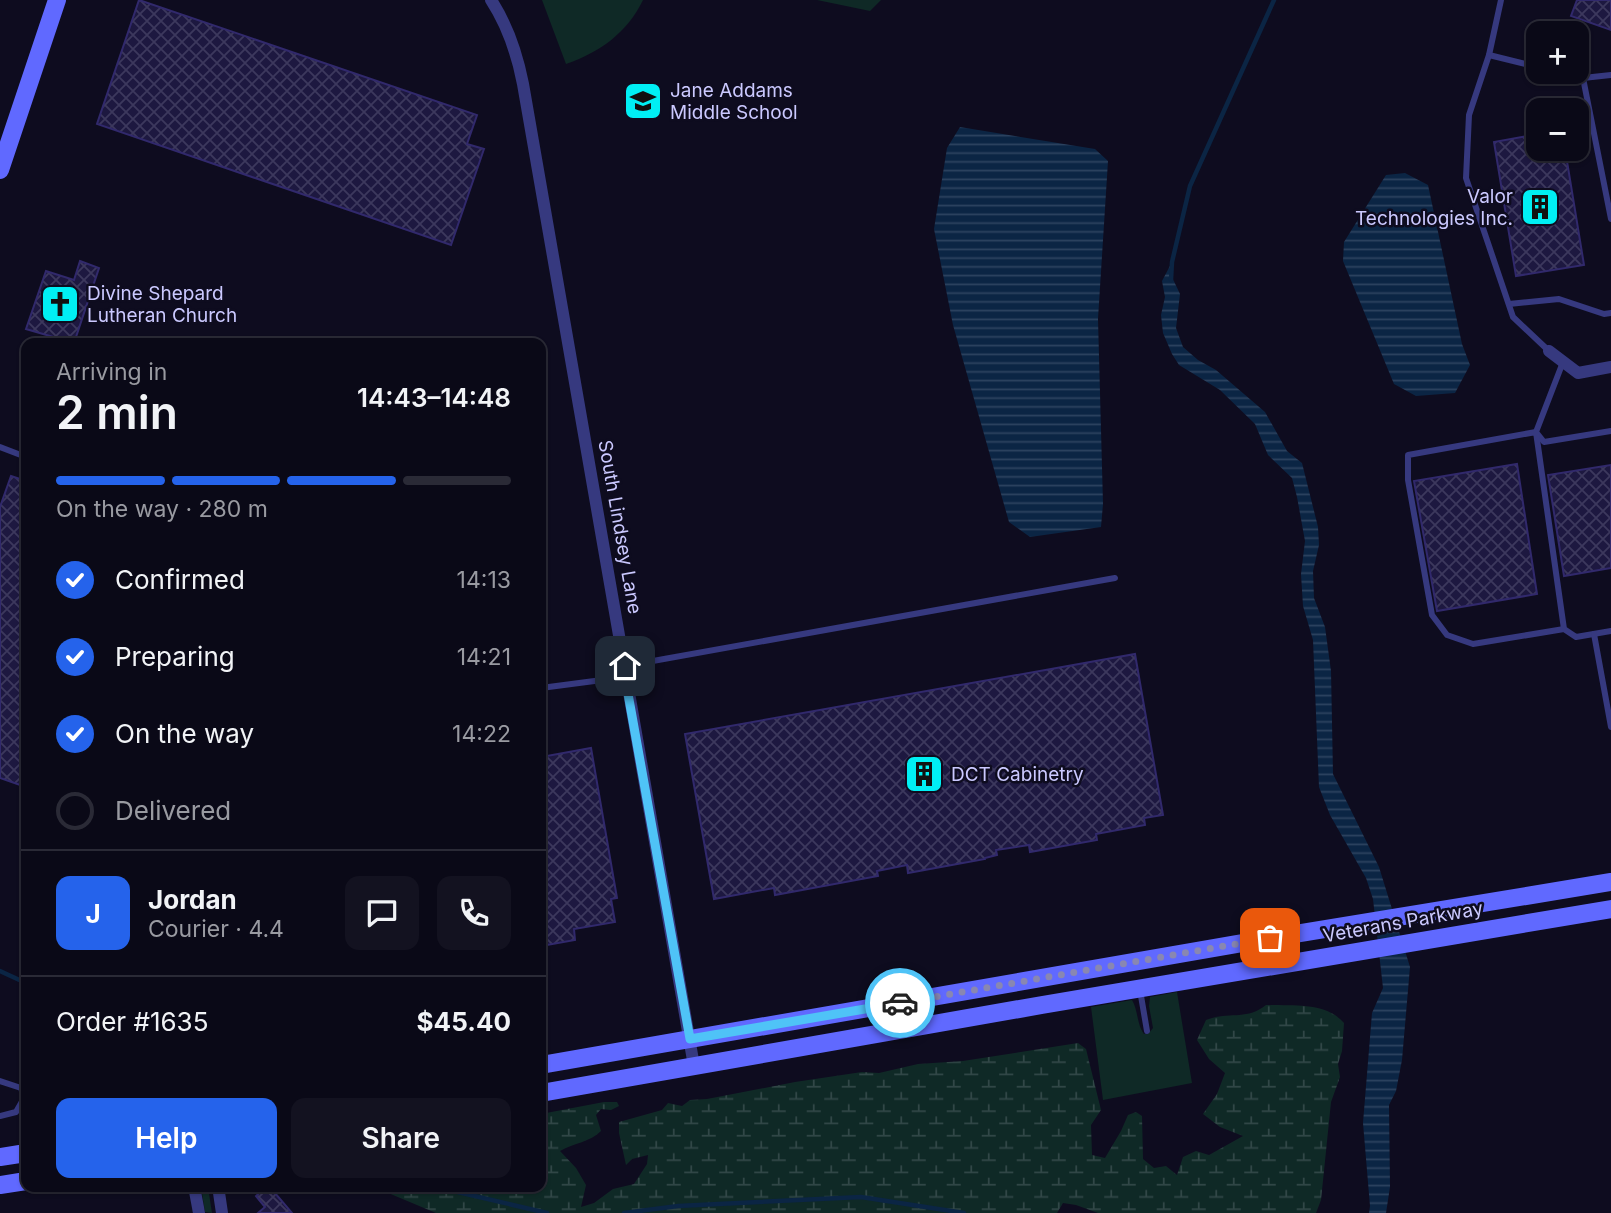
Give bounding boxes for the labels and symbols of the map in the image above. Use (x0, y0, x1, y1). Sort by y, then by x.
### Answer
place label: Jane Addams Middle School (670, 79, 798, 124)
school or university icon: Jane Addams Middle School (622, 80, 664, 122)
place label: Valor Technologies Inc. (1355, 185, 1513, 230)
building icon: Valor Technologies Inc. (1519, 186, 1561, 228)
place label: Divine Shepard Lutheran Church (87, 282, 237, 327)
church icon: Divine Shepard Lutheran Church (39, 283, 81, 325)
street label: South Lindsey Lane (593, 438, 647, 616)
pin (595, 636, 655, 696)
building icon: DCT Cabinetry (903, 753, 945, 795)
place label: DCT Cabinetry (951, 763, 1084, 786)
street label: Veterans Parkway (1321, 897, 1485, 947)
pin (1240, 908, 1300, 968)
courier (865, 968, 935, 1038)

